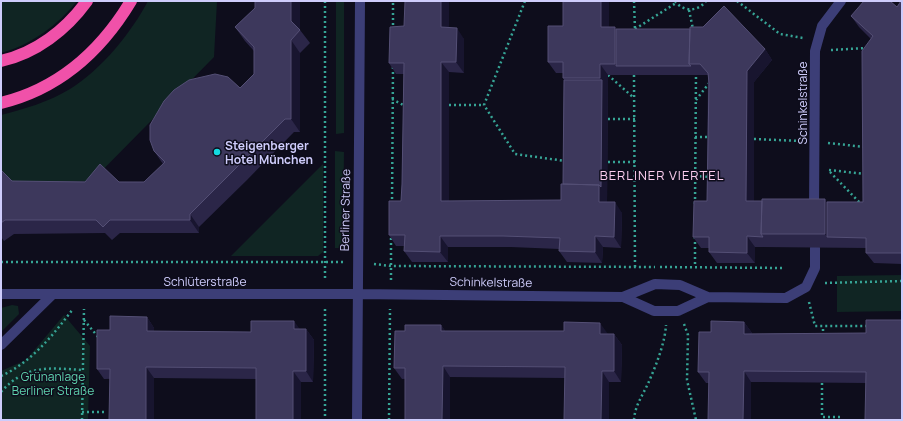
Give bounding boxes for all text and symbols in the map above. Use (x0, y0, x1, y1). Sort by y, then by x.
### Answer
street label: Schinkelstraße (794, 62, 811, 144)
place label: Steigenberger Hotel München (225, 137, 313, 168)
marker: Steigenberger Hotel München (212, 147, 222, 157)
district label: BERLINER VIERTEL (600, 166, 724, 184)
street label: Berliner Straße (336, 169, 354, 251)
street label: Schlüterstraße (164, 273, 246, 290)
street label: Schinkelstraße (449, 273, 533, 291)
park label: Grünanlage Berliner Straße (12, 368, 94, 399)

